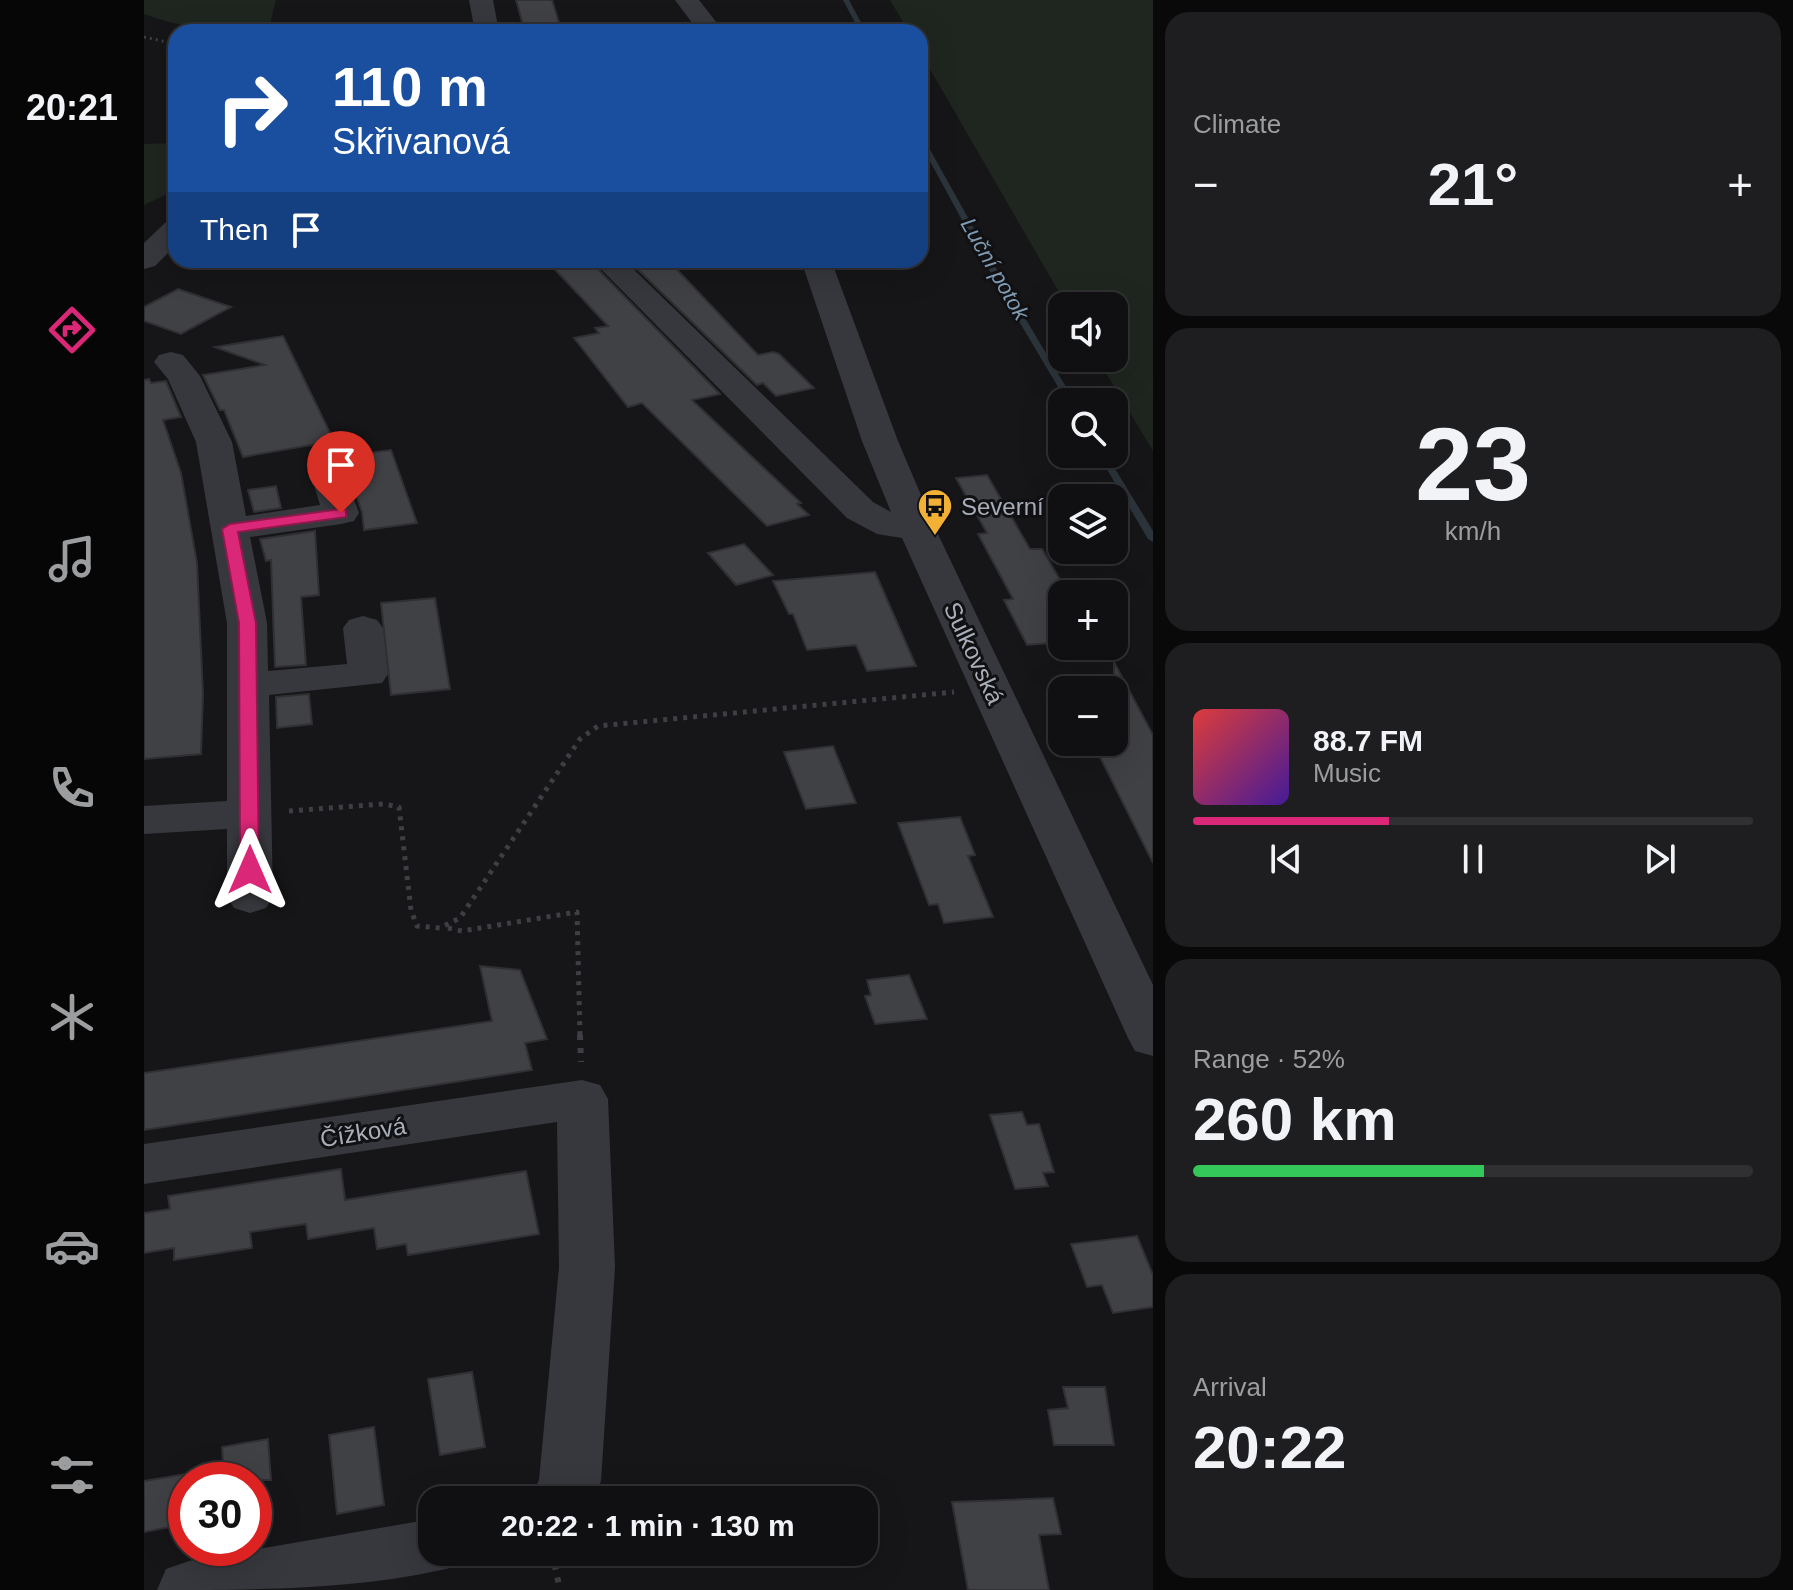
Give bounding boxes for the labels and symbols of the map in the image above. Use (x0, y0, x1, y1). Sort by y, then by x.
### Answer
water label: Luční potok (956, 213, 1035, 325)
pin (307, 431, 375, 513)
bus stop icon: Severní (916, 487, 954, 537)
place label: Severní (961, 493, 1044, 520)
street label: Sulkovská (939, 598, 1010, 709)
position arrow (208, 828, 292, 912)
street label: Čížková (318, 1112, 409, 1152)
speed limit sign: 30 (168, 1462, 272, 1566)

